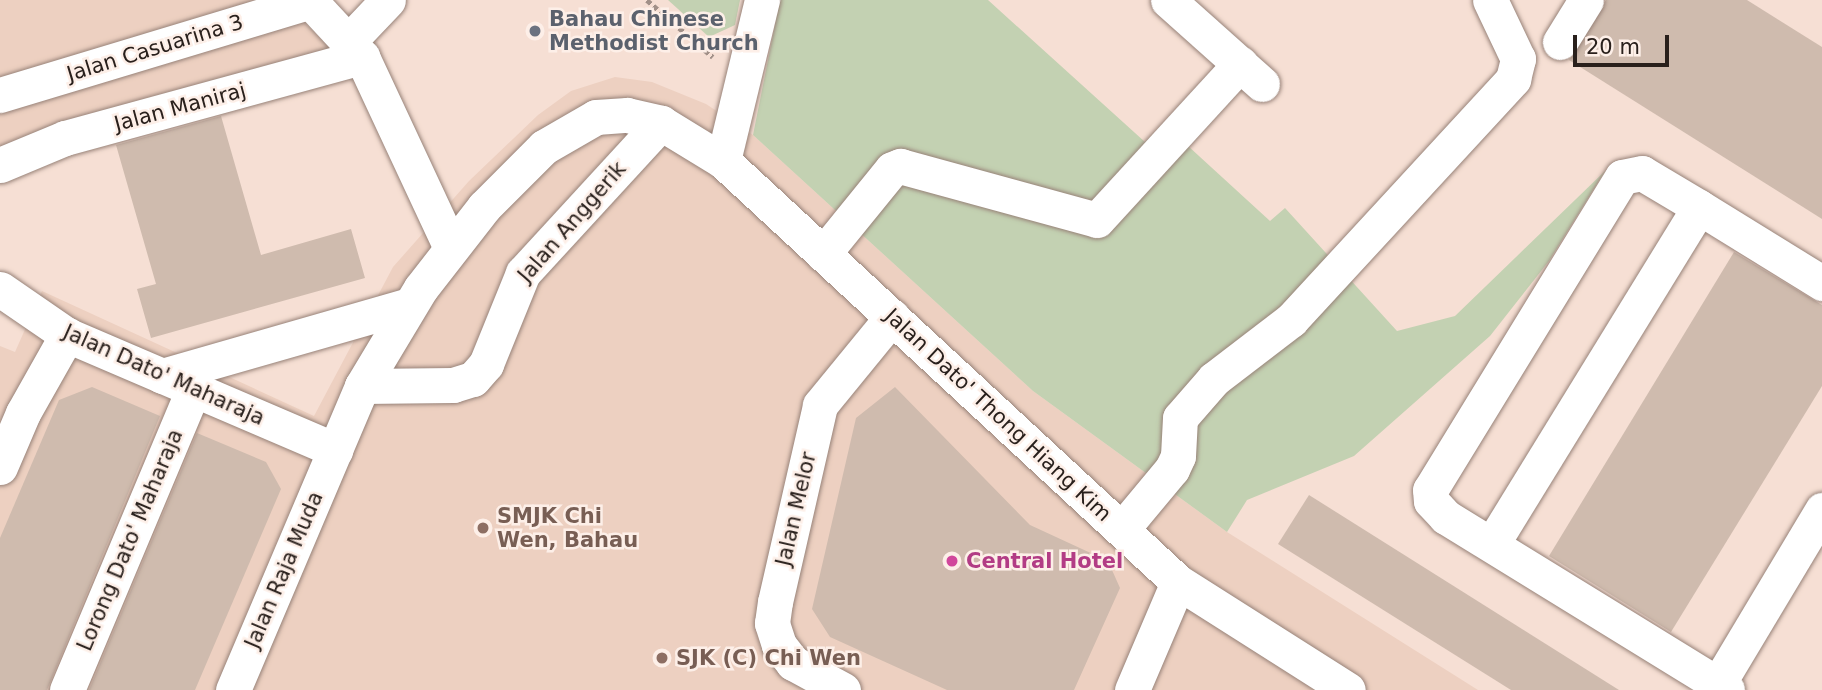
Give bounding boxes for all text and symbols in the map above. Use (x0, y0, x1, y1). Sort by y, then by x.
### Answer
place label: Bahau Chinese Methodist Church (549, 6, 759, 56)
street label: Jalan Casuarina 3 (64, 9, 246, 87)
scale bar (1577, 21, 1673, 65)
marker: Bahau Chinese Methodist Church (527, 23, 543, 39)
text: 20 m (1586, 35, 1640, 59)
street label: Jalan Maniraj (111, 77, 249, 137)
street label: Jalan Anggerik (513, 157, 631, 287)
street label: Jalan Dato' Thong Hiang Kim (880, 303, 1116, 527)
street label: Jalan Dato' Maharaja (59, 319, 269, 431)
street label: Lorong Dato' Maharaja (72, 425, 188, 655)
street label: Jalan Melor (771, 450, 821, 568)
street label: Jalan Raja Muda (240, 488, 328, 652)
place label: SMJK Chi Wen, Bahau (497, 503, 638, 553)
marker: SMJK Chi Wen, Bahau (475, 520, 491, 536)
place label: Central Hotel (966, 548, 1123, 574)
marker: Central Hotel (944, 553, 960, 569)
place label: SJK (C) Chi Wen (676, 645, 861, 671)
marker: SJK (C) Chi Wen (654, 650, 670, 666)

